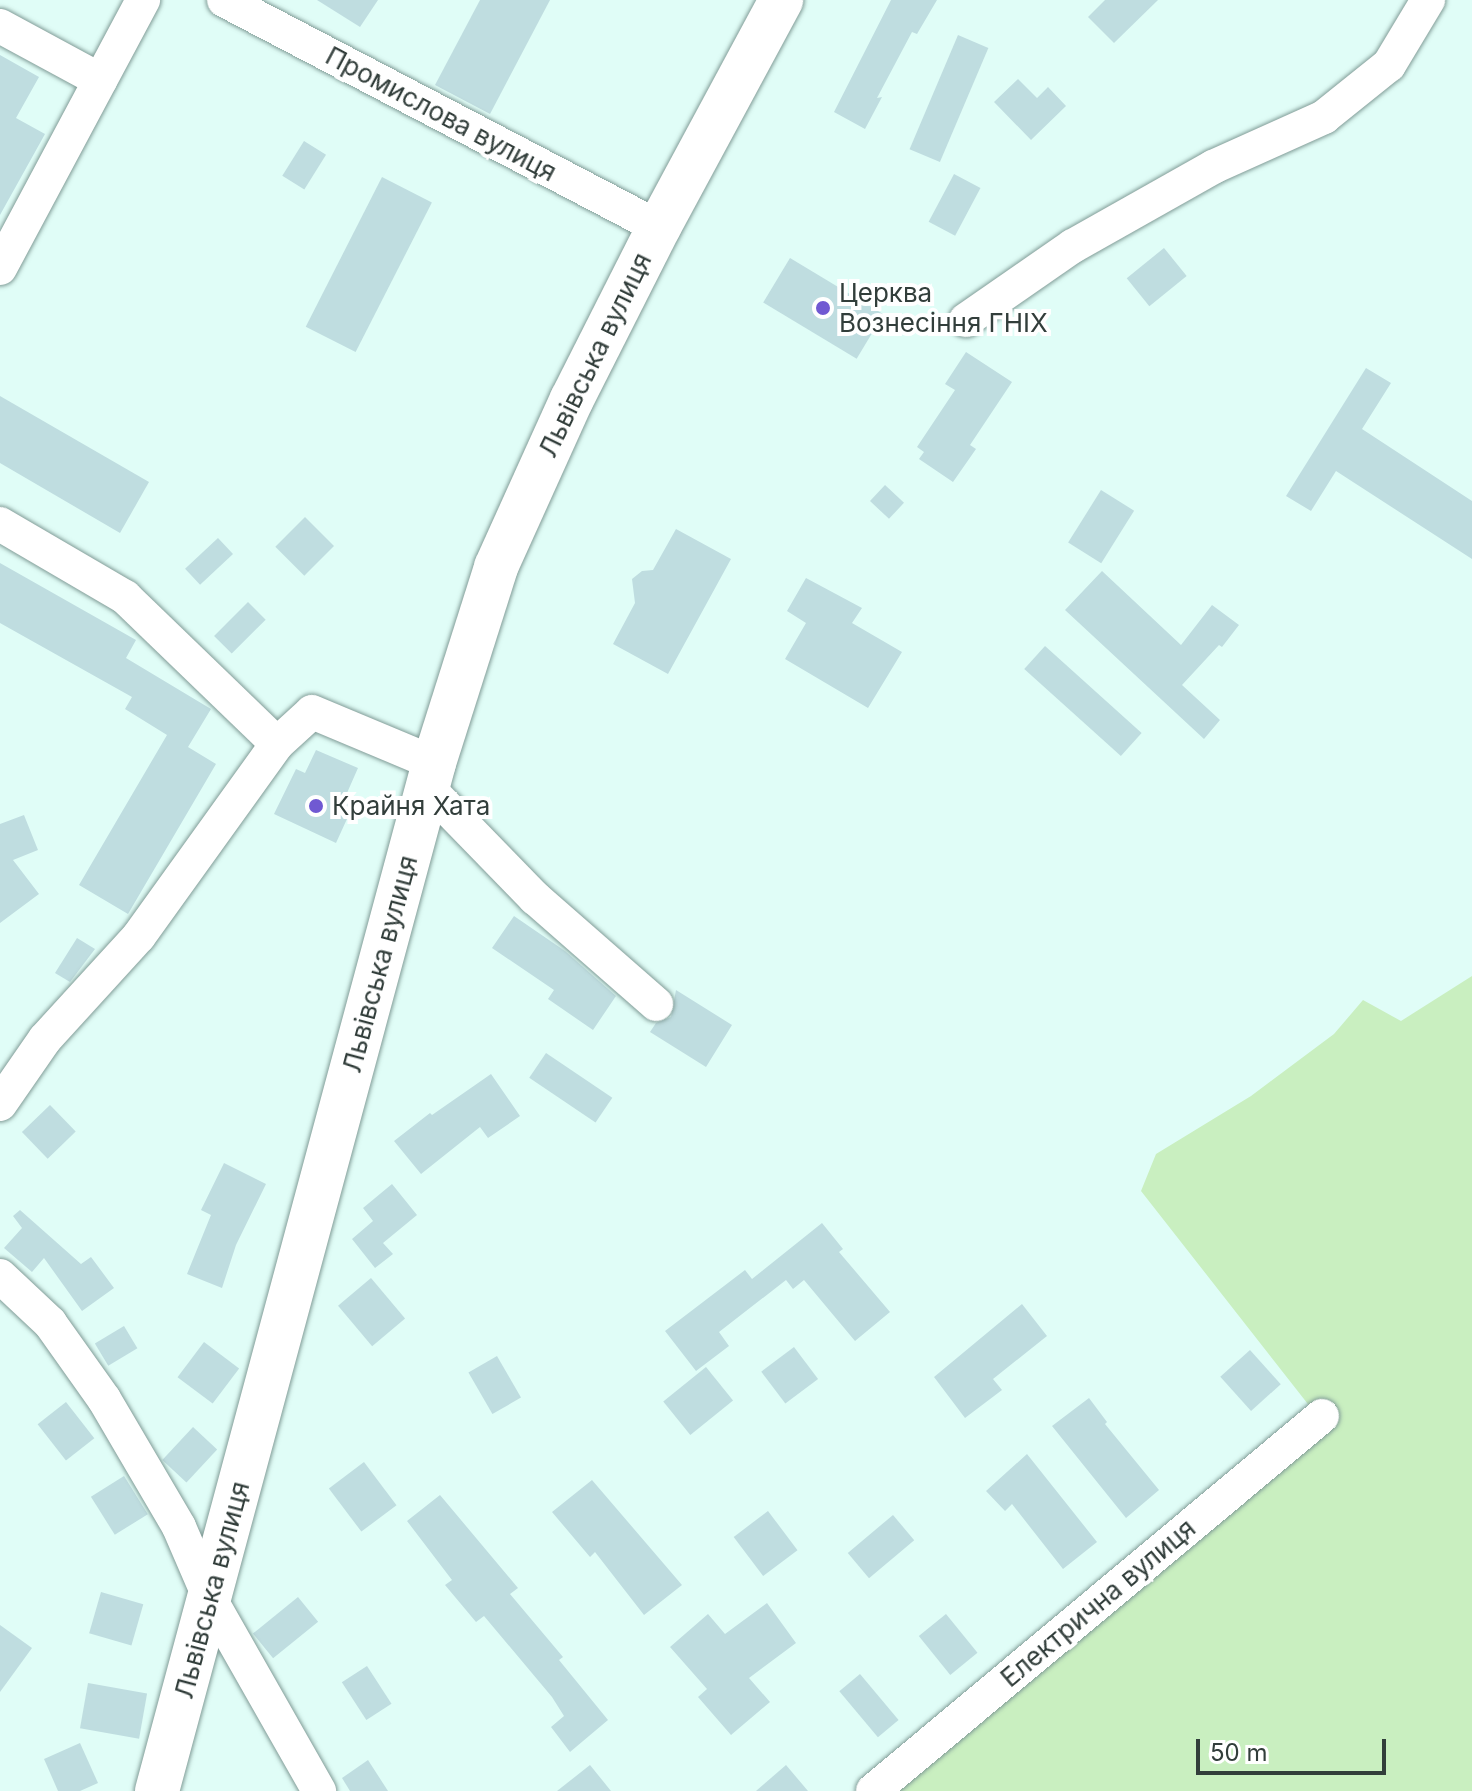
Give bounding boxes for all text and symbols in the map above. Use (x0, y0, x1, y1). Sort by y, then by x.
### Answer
street label: Промислова вулиця (320, 40, 562, 188)
street label: Львівська вулиця (532, 248, 658, 462)
place label: Церква Вознесіння ГНІХ (839, 277, 1048, 338)
marker: Церква Вознесіння ГНІХ (814, 299, 832, 317)
place label: Крайня Хата (332, 790, 490, 822)
marker: Крайня Хата (307, 797, 325, 815)
street label: Львівська вулиця (336, 852, 424, 1076)
street label: Львівська вулиця (168, 1478, 256, 1702)
street label: Електрична вулиця (994, 1513, 1202, 1693)
scale bar (1200, 1723, 1390, 1773)
text: 50 m (1210, 1738, 1268, 1767)

